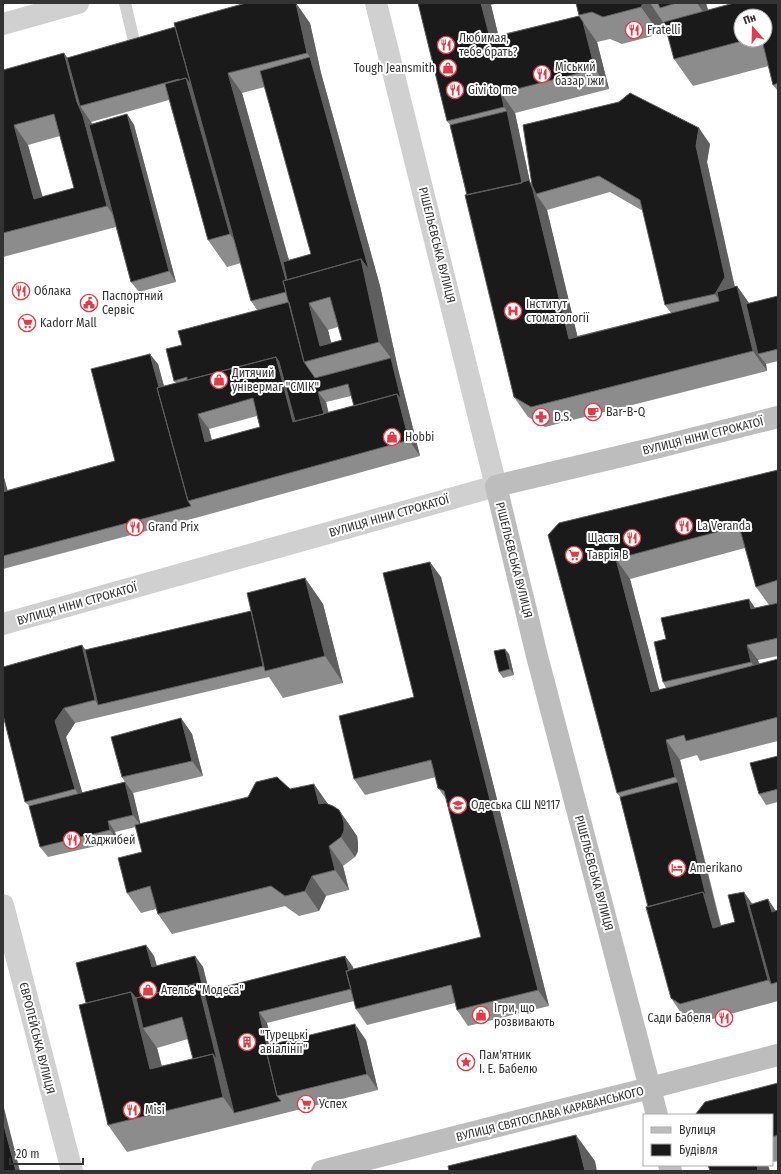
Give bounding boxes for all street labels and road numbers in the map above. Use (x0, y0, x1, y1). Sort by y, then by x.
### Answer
street label: РІШЕЛЬЄВСЬКА ВУЛИЦЯ (416, 186, 458, 304)
street label: ВУЛИЦЯ НІНИ СТРОКАТОЇ (641, 413, 766, 458)
street label: ВУЛИЦЯ НІНИ СТРОКАТОЇ (327, 491, 451, 540)
street label: РІШЕЛЬЄВСЬКА ВУЛИЦЯ (493, 501, 535, 619)
street label: ВУЛИЦЯ НІНИ СТРОКАТОЇ (15, 579, 139, 628)
street label: РІШЕЛЬЄВСЬКА ВУЛИЦЯ (572, 814, 616, 932)
street label: ЄВРОПЕЙСЬКА ВУЛИЦЯ (16, 981, 59, 1095)
street label: ВУЛИЦЯ СВЯТОСЛАВА КАРАВАНСЬКОГО (455, 1084, 645, 1144)

